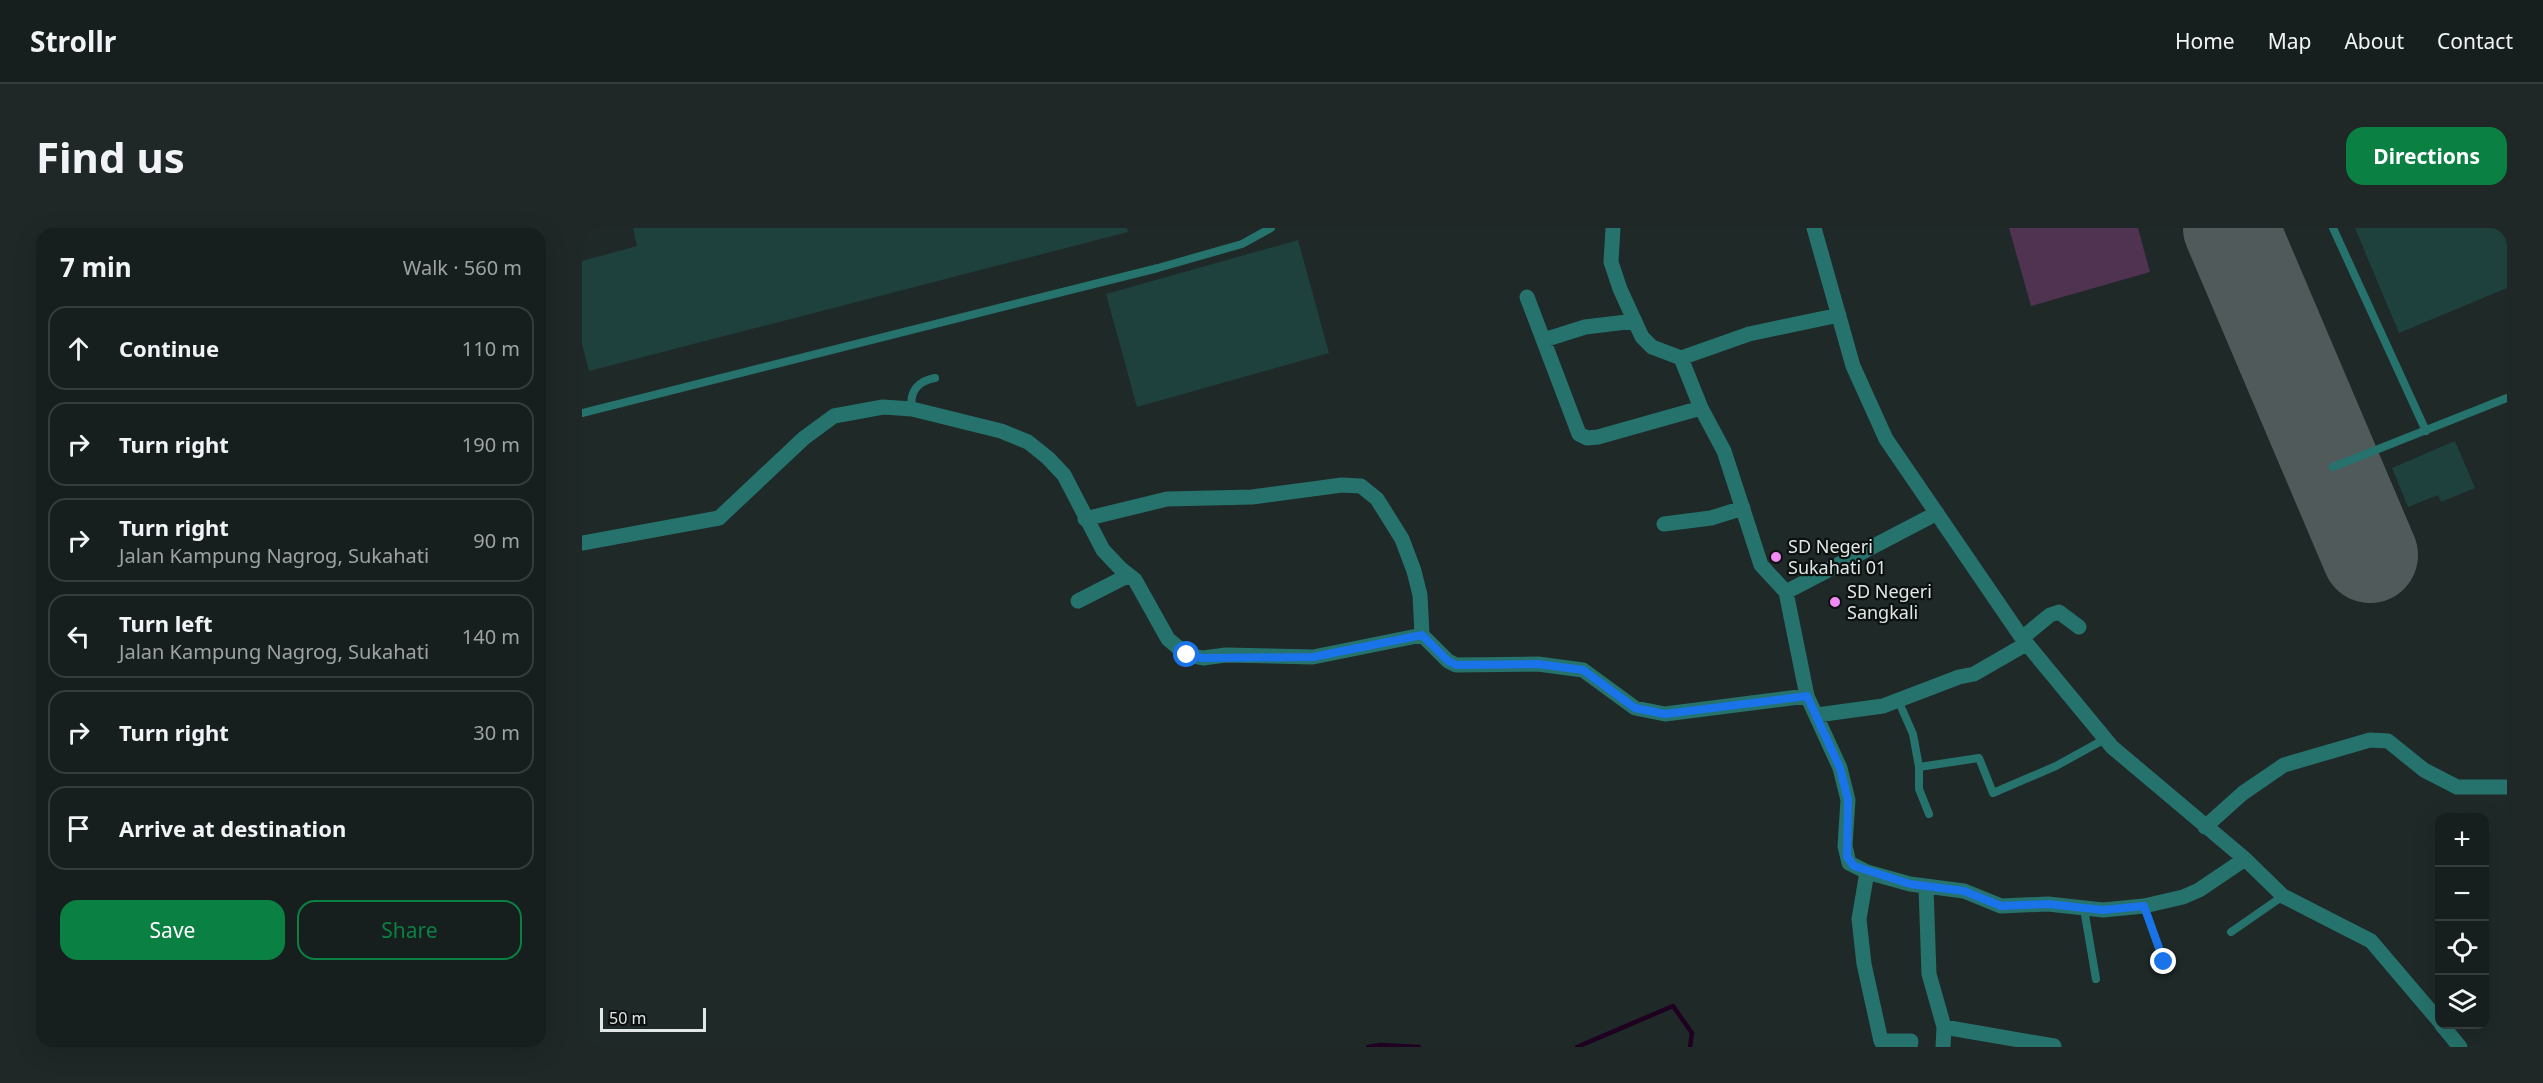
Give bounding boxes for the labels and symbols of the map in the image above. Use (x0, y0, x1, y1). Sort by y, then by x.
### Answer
place label: SD Negeri Sukahati 01 (1788, 534, 1886, 579)
marker: SD Negeri Sukahati 01 (1769, 550, 1783, 564)
place label: SD Negeri Sangkali (1847, 579, 1932, 624)
marker: SD Negeri Sangkali (1828, 595, 1842, 609)
route start (1173, 641, 1199, 667)
route end (2150, 948, 2176, 974)
scale bar (600, 1005, 706, 1032)

